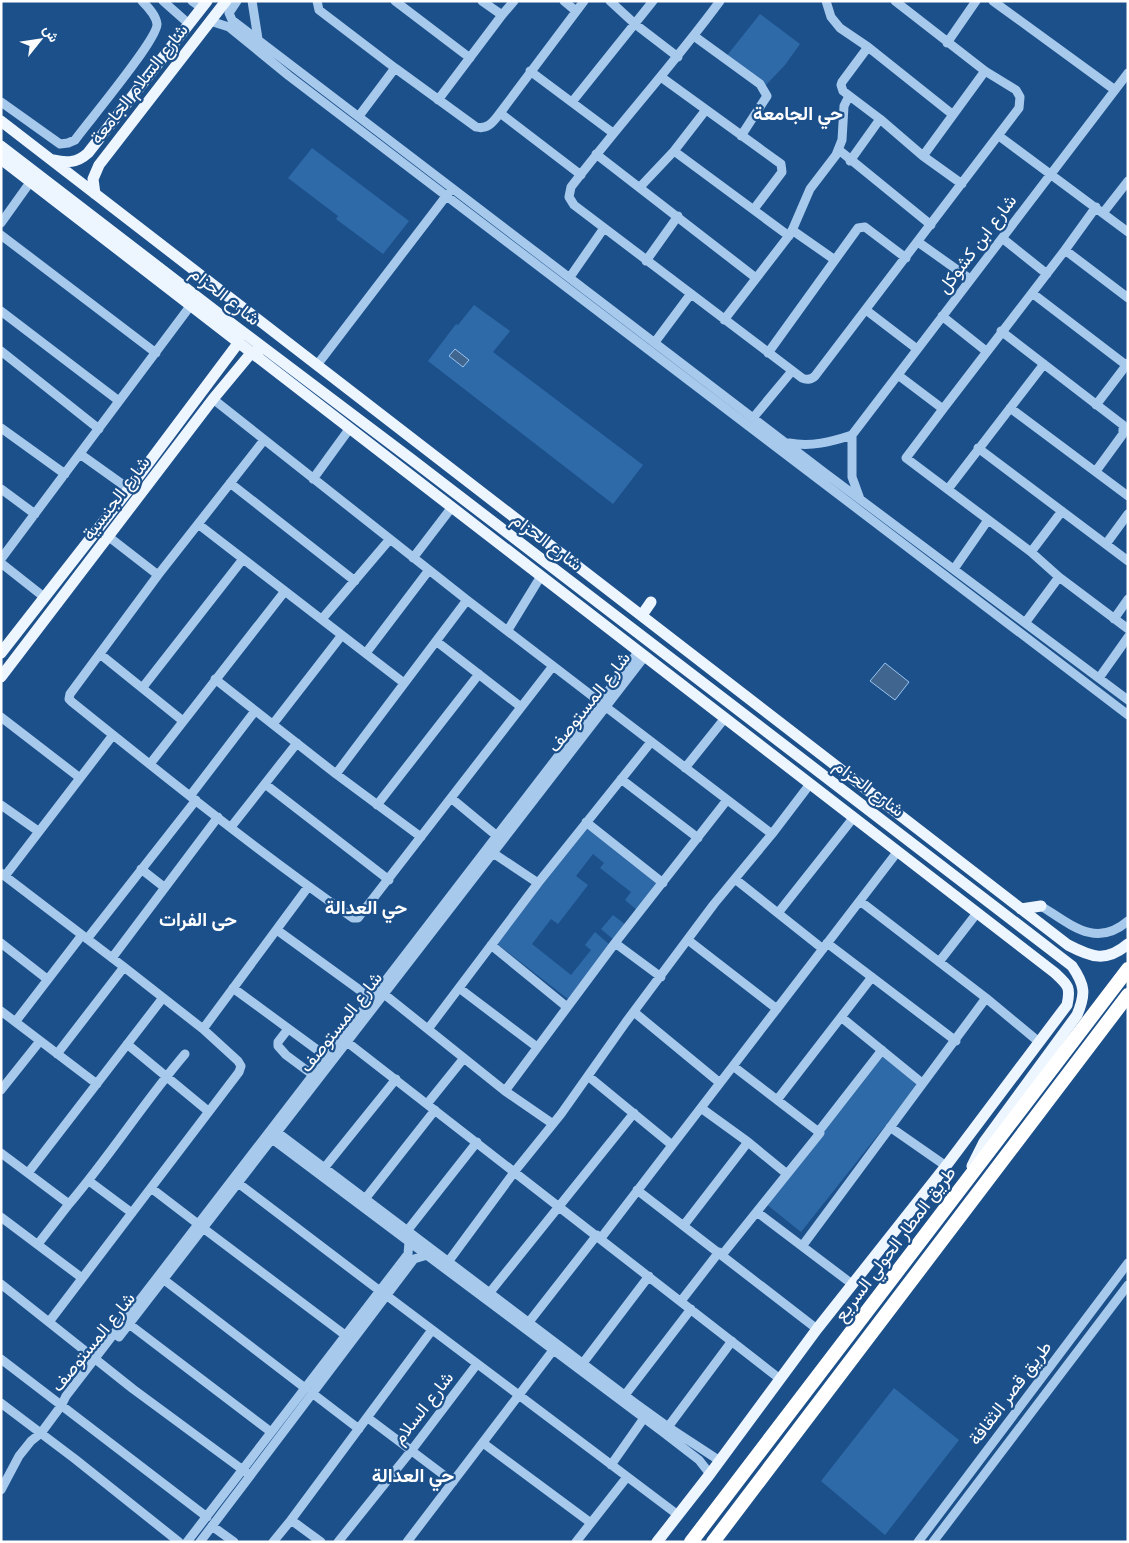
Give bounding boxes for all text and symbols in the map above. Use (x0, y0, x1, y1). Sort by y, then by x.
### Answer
north arrow (15, 15, 65, 65)
street label: شارع السلام الجامعة (84, 18, 193, 149)
text: ش (39, 22, 63, 45)
district label: حي الجامعة (753, 100, 843, 130)
street label: شارع ابن كشوكل (931, 189, 1022, 298)
street label: شارع الحزام (185, 260, 266, 331)
street label: شارع الجنسية (76, 451, 155, 545)
street label: شارع الحزام (507, 507, 588, 576)
street label: شارع المستوصف (541, 646, 636, 757)
street label: شارع الحزام (829, 753, 910, 822)
district label: حي العدالة (325, 894, 407, 924)
district label: حی الفرات (159, 906, 237, 932)
street label: شارع المستوصف (293, 966, 388, 1077)
street label: طريق المطار الحولي السريع (828, 1161, 964, 1328)
street label: شارع المستوصف (45, 1287, 141, 1397)
street label: طريق قصر الثقافة (962, 1335, 1057, 1450)
street label: شارع السلام (386, 1366, 459, 1449)
district label: حي العدالة (372, 1462, 454, 1492)

